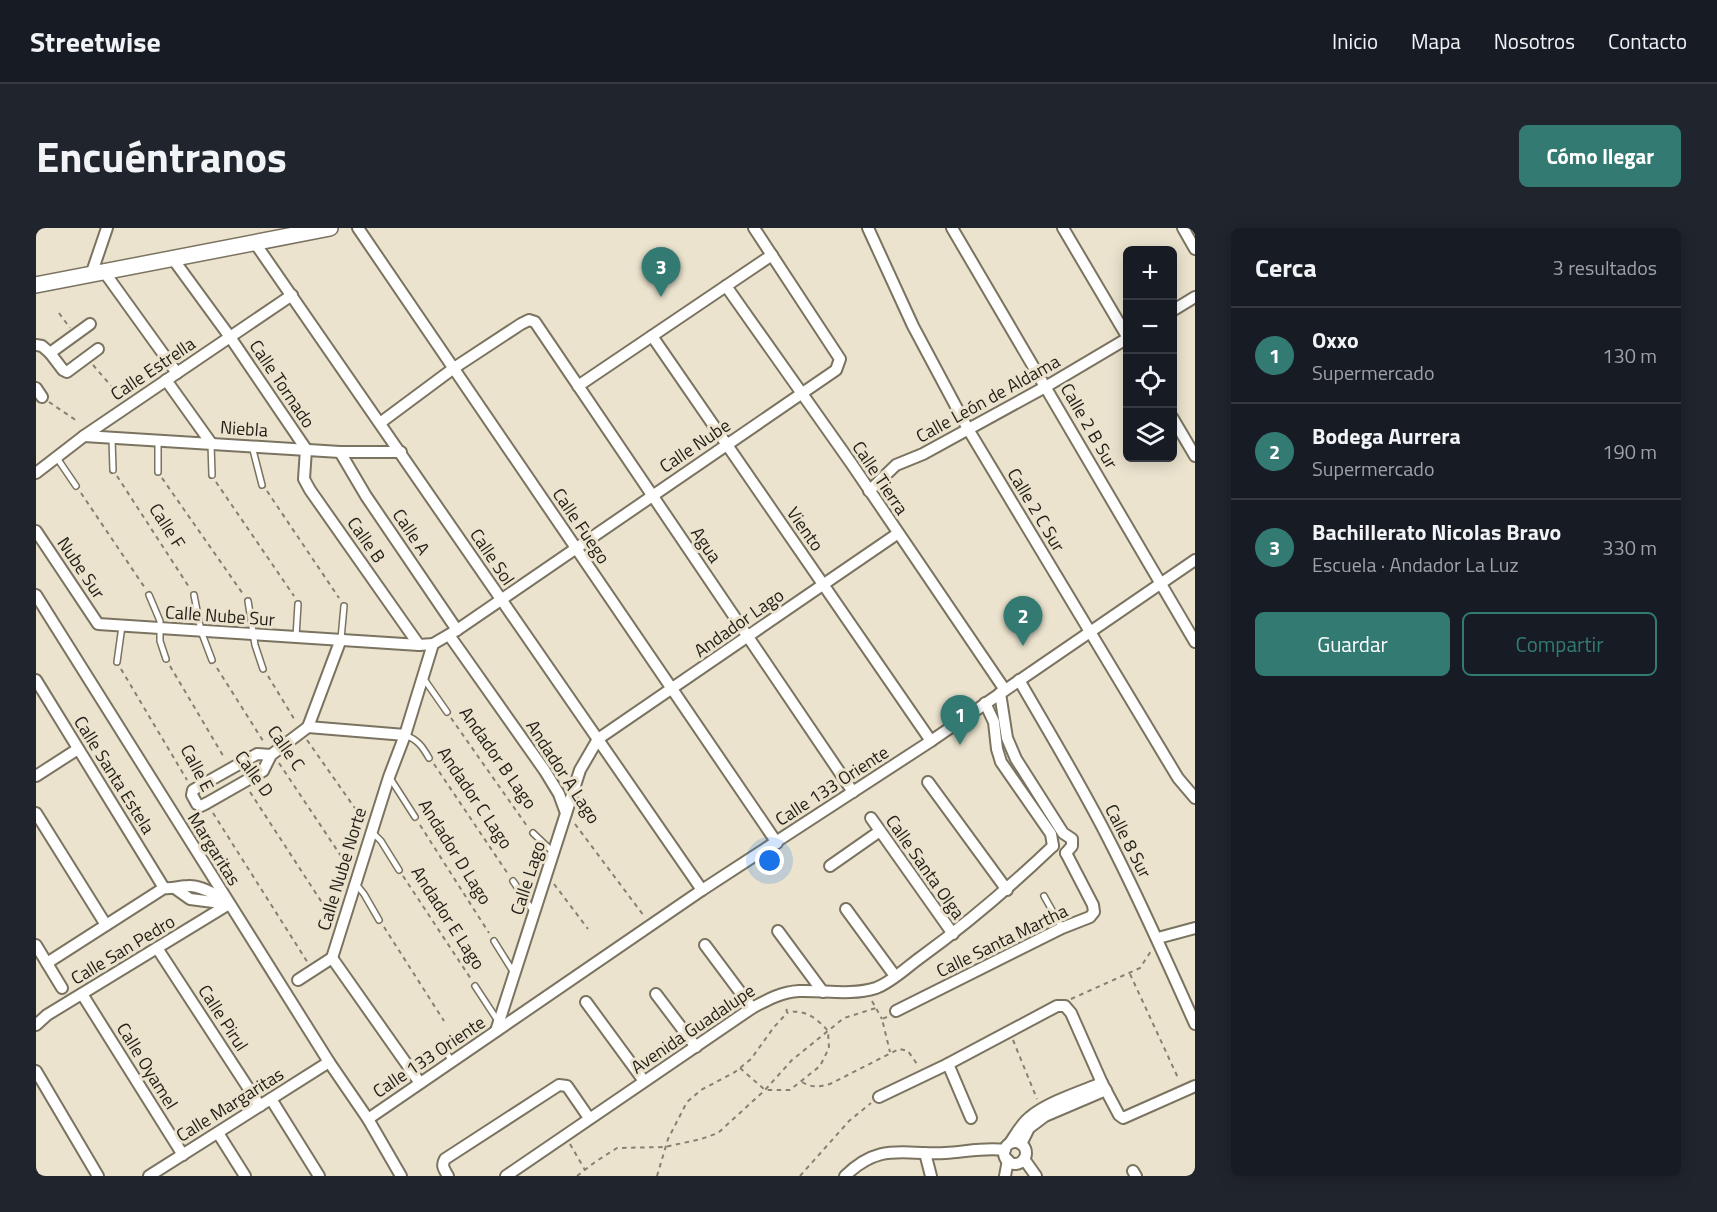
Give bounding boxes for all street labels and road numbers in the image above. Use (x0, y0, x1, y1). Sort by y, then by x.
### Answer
street label: Calle Estrella (105, 330, 201, 407)
street label: Calle Tornado (243, 334, 322, 433)
street label: Calle León de Aldama (911, 348, 1065, 449)
street label: Calle 2 B Sur (1054, 378, 1125, 474)
street label: Calle Nube (654, 412, 736, 479)
street label: Niebla (219, 413, 269, 444)
street label: Calle Tierra (846, 435, 915, 520)
street label: Calle 2 C Sur (1001, 463, 1072, 557)
street label: Calle Fuego (546, 482, 617, 569)
street label: Calle F (143, 498, 192, 554)
street label: Viento (780, 501, 831, 557)
street label: Calle A (386, 503, 437, 561)
street label: Calle B (341, 511, 392, 568)
street label: Agua (684, 521, 728, 568)
street label: Calle Sol (463, 523, 521, 591)
street label: Nube Sur (51, 531, 112, 604)
street label: Andador Lago (688, 582, 789, 664)
street label: Calle Nube Sur (164, 598, 276, 633)
street label: Andador B Lago (453, 701, 544, 814)
street label: Calle Santa Estela (67, 710, 162, 839)
street label: Andador A Lago (520, 714, 607, 829)
street label: Calle C (261, 720, 312, 776)
street label: Calle E (174, 739, 221, 796)
street label: Calle 133 Oriente (770, 739, 894, 832)
street label: Andador C Lago (431, 741, 520, 854)
street label: Calle D (228, 745, 281, 803)
street label: Andador D Lago (412, 794, 499, 910)
street label: Calle 8 Sur (1098, 799, 1159, 882)
street label: Calle Nube Norte (310, 804, 373, 934)
street label: Margaritas (181, 807, 248, 891)
street label: Calle Santa Olga (879, 809, 972, 924)
street label: Calle Lago (503, 837, 552, 918)
street label: Andador E Lago (405, 861, 492, 975)
street label: Calle Santa Martha (931, 897, 1072, 984)
street label: Calle San Pedro (65, 908, 180, 991)
street label: Avenida Guadalupe (625, 977, 760, 1080)
street label: Calle Pirul (192, 979, 255, 1056)
street label: Calle 133 Oriente (367, 1009, 490, 1104)
street label: Calle Oyamel (110, 1017, 185, 1114)
street label: Calle Margaritas (171, 1061, 289, 1148)

